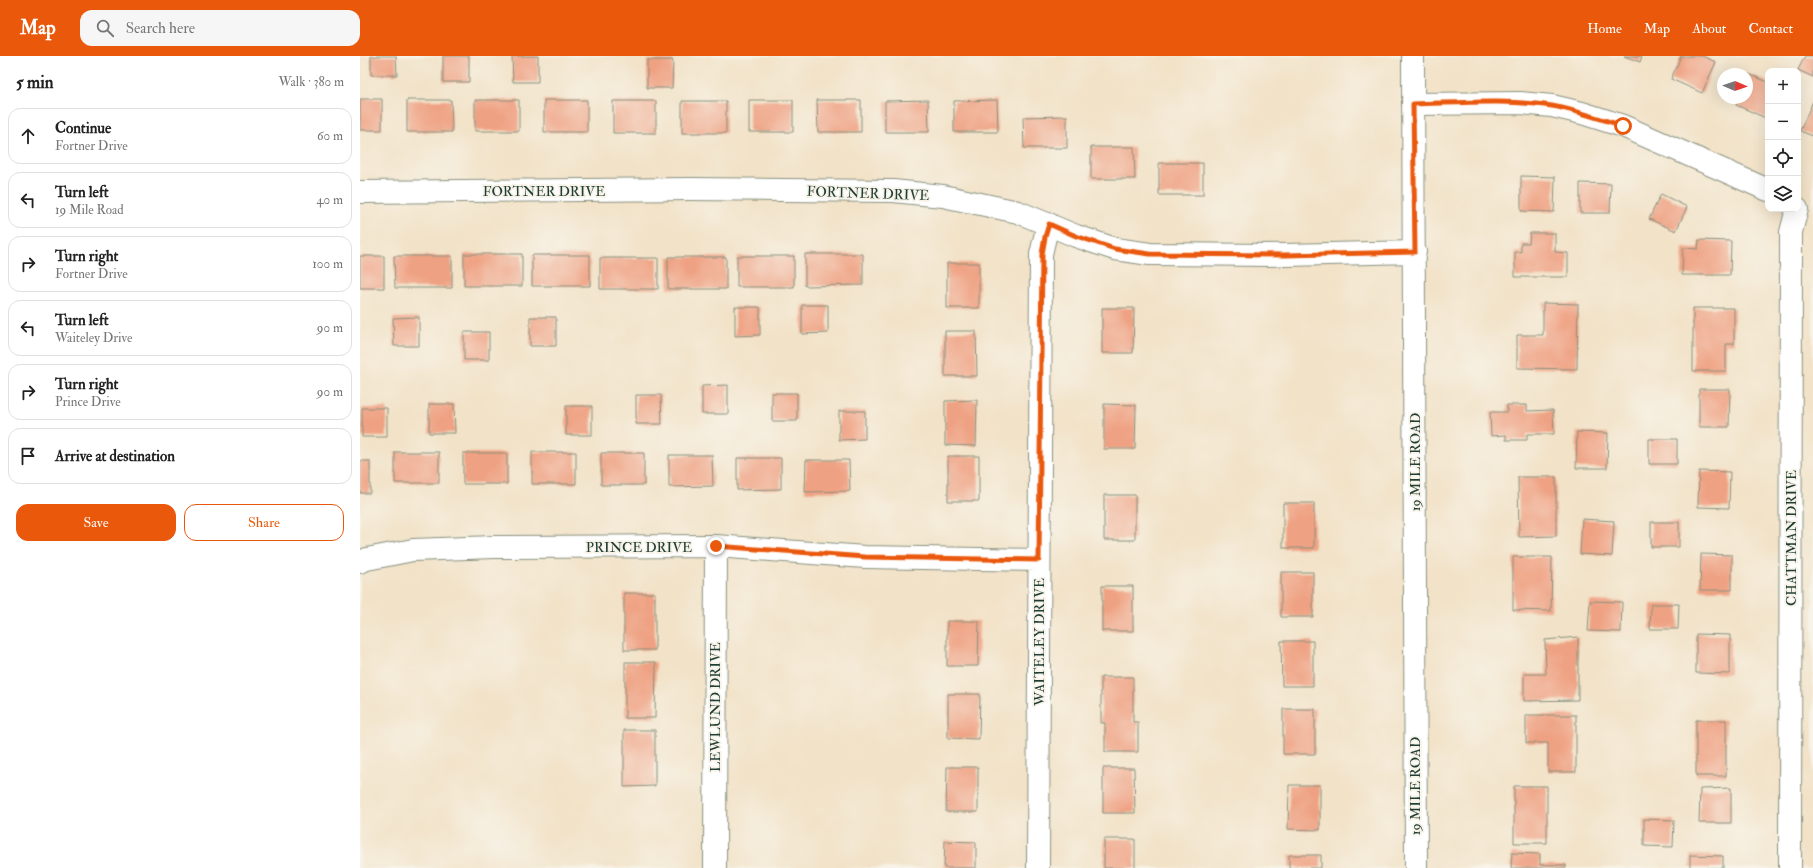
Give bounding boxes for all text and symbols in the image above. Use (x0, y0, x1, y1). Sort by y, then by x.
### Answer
search box (80, 10, 360, 46)
text: Map (20, 16, 56, 40)
icon: search (94, 17, 116, 39)
text: Search here (126, 19, 195, 38)
text: Home (1587, 20, 1622, 37)
text: Map (1644, 20, 1670, 37)
text: About (1692, 20, 1726, 37)
text: Contact (1748, 20, 1793, 37)
north arrow (1717, 68, 1753, 104)
map controls (1765, 68, 1801, 212)
button: + (1765, 68, 1801, 104)
text: 5 min (16, 72, 54, 93)
text: Walk · 380 m (278, 74, 344, 90)
button: − (1765, 104, 1801, 140)
route start (1614, 117, 1632, 135)
text: Continue (55, 119, 111, 138)
icon: ahead (17, 125, 39, 147)
text: 60 m (317, 128, 343, 144)
text: Fortner Drive (55, 138, 128, 154)
button: locate (1765, 140, 1801, 176)
button: layers (1765, 176, 1801, 212)
text: Turn left (55, 183, 109, 202)
street label: FORTNER DRIVE (483, 183, 605, 200)
street label: FORTNER DRIVE (806, 183, 930, 204)
icon: left (17, 189, 39, 211)
text: 40 m (317, 192, 343, 208)
text: 19 Mile Road (55, 202, 124, 218)
text: Turn right (55, 247, 118, 266)
icon: right (17, 253, 39, 275)
text: 100 m (312, 256, 343, 272)
text: Fortner Drive (55, 266, 128, 282)
text: Turn left (55, 311, 109, 330)
icon: left (17, 317, 39, 339)
text: 90 m (317, 320, 343, 336)
text: Waiteley Drive (55, 330, 132, 346)
text: Turn right (55, 375, 118, 394)
icon: right (17, 381, 39, 403)
text: 90 m (317, 384, 343, 400)
text: Prince Drive (55, 394, 121, 410)
street label: 19 MILE ROAD (1407, 413, 1424, 511)
icon: arrive (17, 445, 39, 467)
text: Arrive at destination (55, 447, 175, 466)
street label: CHATTMAN DRIVE (1783, 470, 1800, 606)
button: Save (16, 504, 176, 541)
button: Share (184, 504, 344, 541)
route end (707, 537, 725, 555)
street label: PRINCE DRIVE (586, 539, 692, 556)
street label: WAITELEY DRIVE (1031, 578, 1048, 707)
street label: LEWLUND DRIVE (707, 642, 724, 772)
street label: 19 MILE ROAD (1407, 737, 1424, 835)

